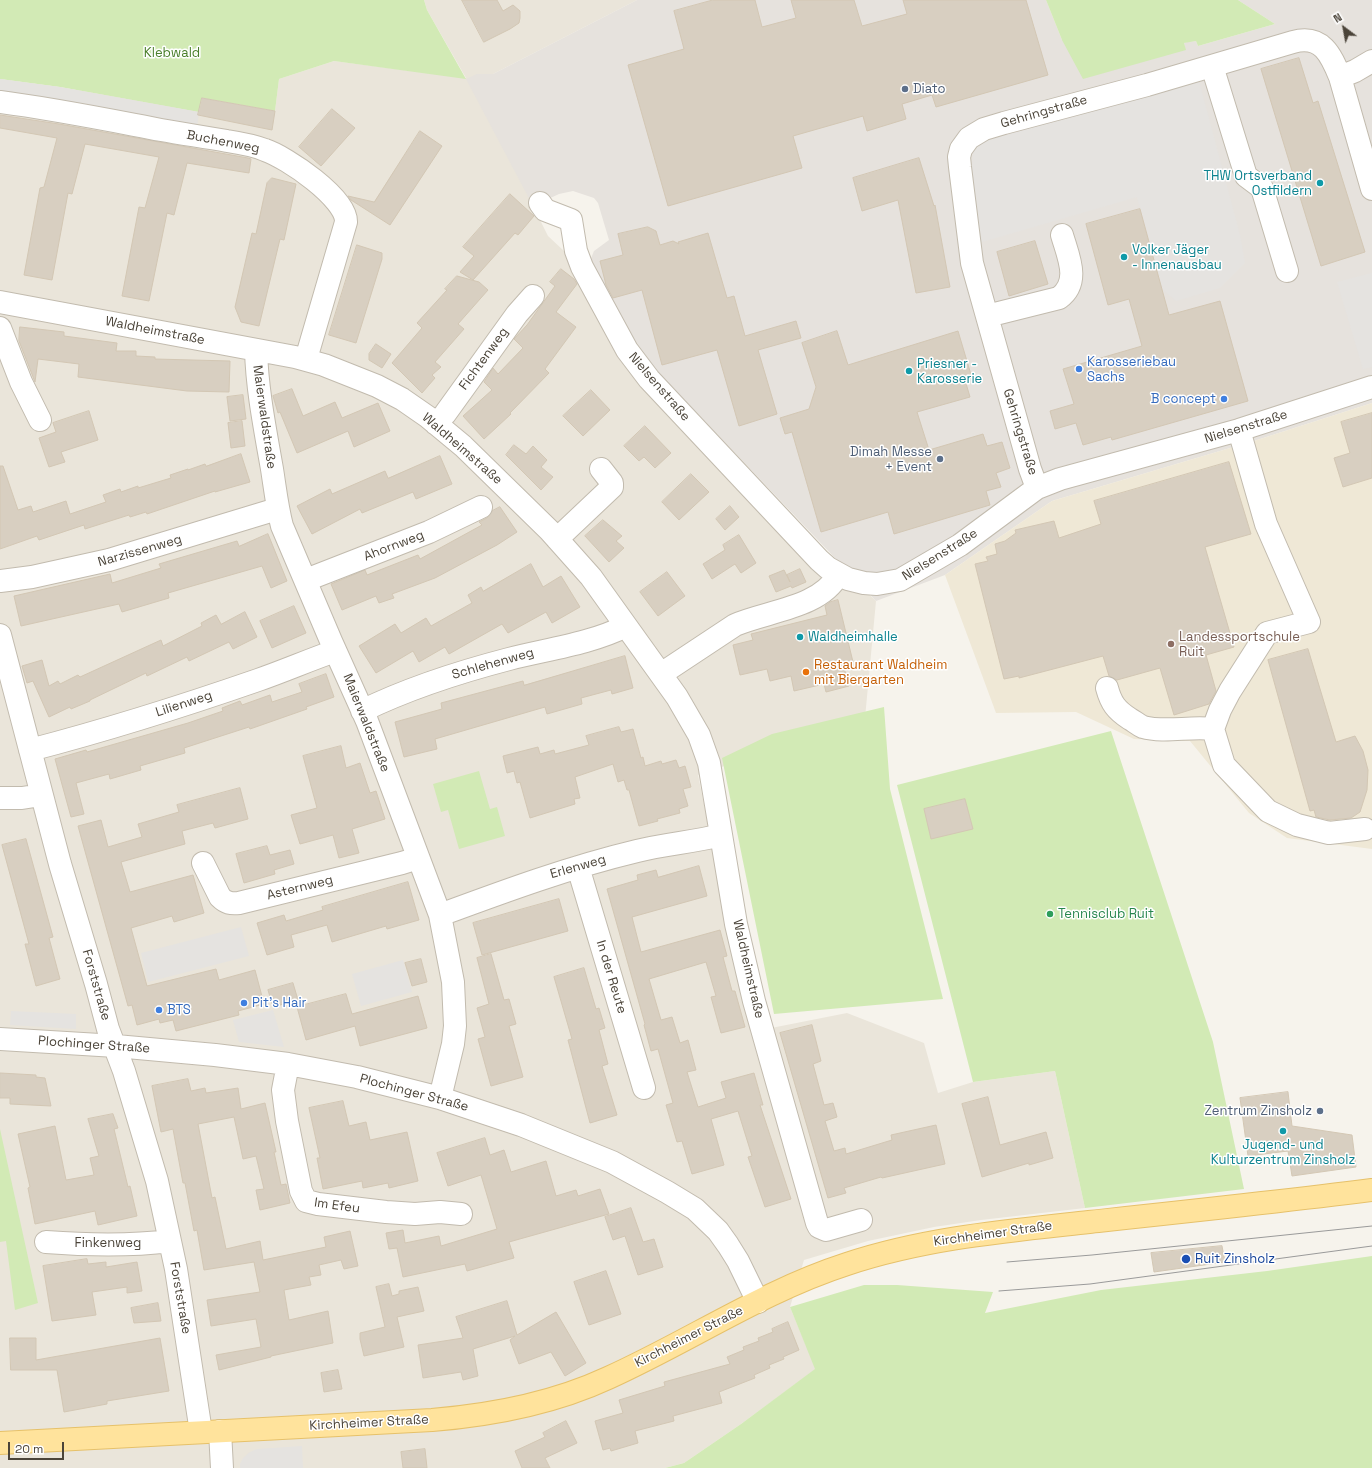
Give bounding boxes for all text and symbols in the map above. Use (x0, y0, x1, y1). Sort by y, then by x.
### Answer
north arrow (1324, 8, 1364, 48)
text: N (1331, 10, 1344, 26)
park label: Klebwald (144, 45, 200, 61)
place label: Diato (913, 81, 946, 97)
marker: Diato (900, 84, 910, 94)
street label: Gehringstraße (999, 92, 1089, 132)
street label: Buchenweg (185, 127, 261, 157)
place label: THW Ortsverband Ostfildern (1203, 168, 1312, 199)
marker: THW Ortsverband Ostfildern (1315, 178, 1325, 188)
place label: Volker Jäger - Innenausbau (1132, 242, 1222, 273)
marker: Volker Jäger - Innenausbau (1119, 252, 1129, 262)
street label: Waldheimstraße (104, 314, 206, 348)
street label: Fichtenweg (456, 325, 512, 393)
street label: Nielsenstraße (625, 349, 693, 425)
place label: Karosseriebau Sachs (1087, 354, 1176, 385)
place label: Priesner - Karosserie (917, 356, 982, 387)
street label: Maierwaldstraße (249, 364, 279, 470)
marker: Karosseriebau Sachs (1074, 364, 1084, 374)
marker: Priesner - Karosserie (904, 366, 914, 376)
street label: Gehringstraße (999, 387, 1041, 477)
place label: B concept (1151, 391, 1216, 407)
marker: B concept (1219, 394, 1229, 404)
street label: Nielsenstraße (1203, 407, 1289, 447)
street label: Waldheimstraße (419, 410, 505, 488)
place label: Dimah Messe + Event (850, 444, 932, 475)
marker: Dimah Messe + Event (935, 454, 945, 464)
street label: Nielsenstraße (899, 526, 981, 584)
street label: Ahornweg (362, 527, 426, 565)
street label: Narzissenweg (96, 532, 184, 570)
place label: Waldheimhalle (808, 629, 898, 645)
place label: Landessportschule Ruit (1179, 629, 1300, 660)
marker: Waldheimhalle (795, 632, 805, 642)
marker: Landessportschule Ruit (1166, 639, 1176, 649)
street label: Schlehenweg (450, 645, 536, 683)
place label: Restaurant Waldheim mit Biergarten (814, 657, 947, 688)
marker: Restaurant Waldheim mit Biergarten (801, 667, 811, 677)
street label: Maierwaldstraße (339, 672, 393, 774)
street label: Lilienweg (154, 688, 214, 720)
street label: Erlenweg (548, 852, 608, 882)
street label: Asternweg (265, 872, 335, 904)
place label: Tennisclub Ruit (1058, 906, 1154, 922)
marker: Tennisclub Ruit (1045, 909, 1055, 919)
street label: Waldheimstraße (729, 918, 767, 1020)
street label: In der Reute (592, 938, 630, 1016)
street label: Forststraße (78, 948, 114, 1022)
place label: Pit's Hair (252, 995, 307, 1011)
marker: Pit's Hair (239, 998, 249, 1008)
place label: BTS (167, 1002, 191, 1018)
marker: BTS (154, 1005, 164, 1015)
street label: Plochinger Straße (38, 1033, 150, 1057)
street label: Plochinger Straße (358, 1071, 470, 1115)
place label: Zentrum Zinsholz (1204, 1103, 1312, 1119)
marker: Zentrum Zinsholz (1315, 1106, 1325, 1116)
marker: Jugend- und Kulturzentrum Zinsholz (1278, 1126, 1288, 1136)
place label: Jugend- und Kulturzentrum Zinsholz (1211, 1137, 1355, 1168)
street label: Im Efeu (313, 1195, 361, 1217)
street label: Kirchheimer Straße (933, 1218, 1053, 1250)
street label: Finkenweg (75, 1235, 141, 1251)
place label: Ruit Zinsholz (1195, 1251, 1275, 1267)
marker: Ruit Zinsholz (1180, 1253, 1192, 1265)
street label: Forststraße (166, 1261, 194, 1335)
street label: Kirchheimer Straße (632, 1303, 746, 1371)
street label: Kirchheimer Straße (309, 1412, 429, 1434)
scale bar (10, 1434, 66, 1460)
text: 20 m (15, 1441, 43, 1457)

